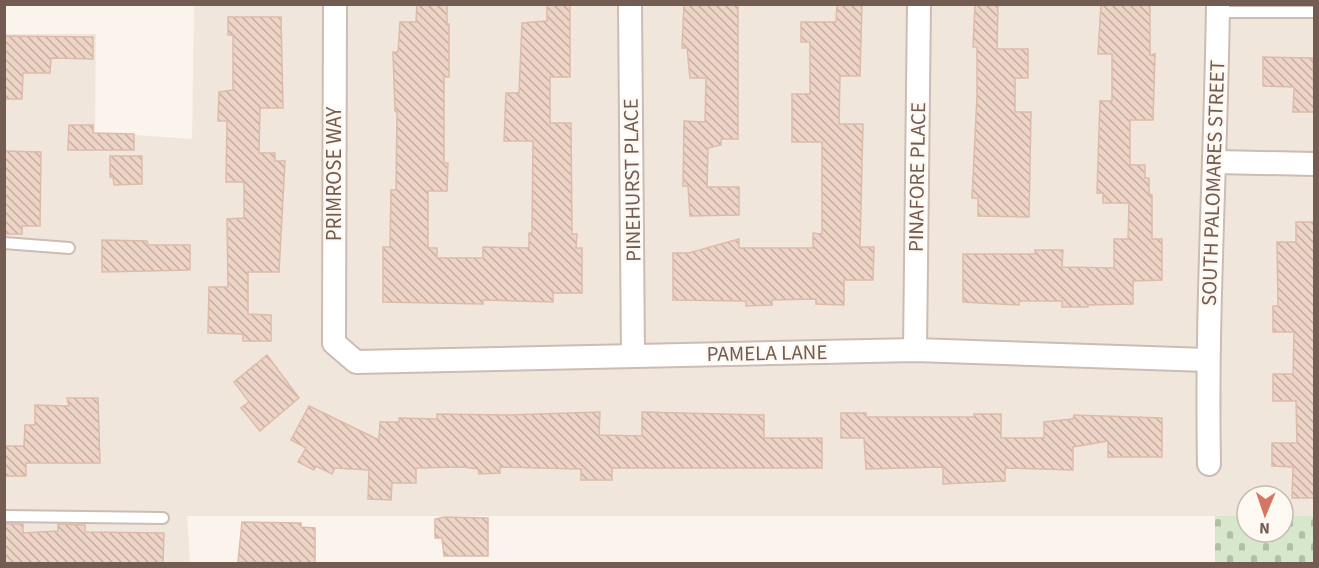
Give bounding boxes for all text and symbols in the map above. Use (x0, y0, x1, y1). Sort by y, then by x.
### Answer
street label: SOUTH PALOMARES STREET (1194, 59, 1232, 307)
street label: PINEHURST PLACE (616, 98, 648, 262)
street label: PINAFORE PLACE (901, 102, 933, 252)
street label: PRIMROSE WAY (319, 106, 349, 241)
street label: PAMELA LANE (706, 337, 828, 369)
north arrow (1235, 484, 1295, 544)
text: N (1259, 517, 1270, 539)

